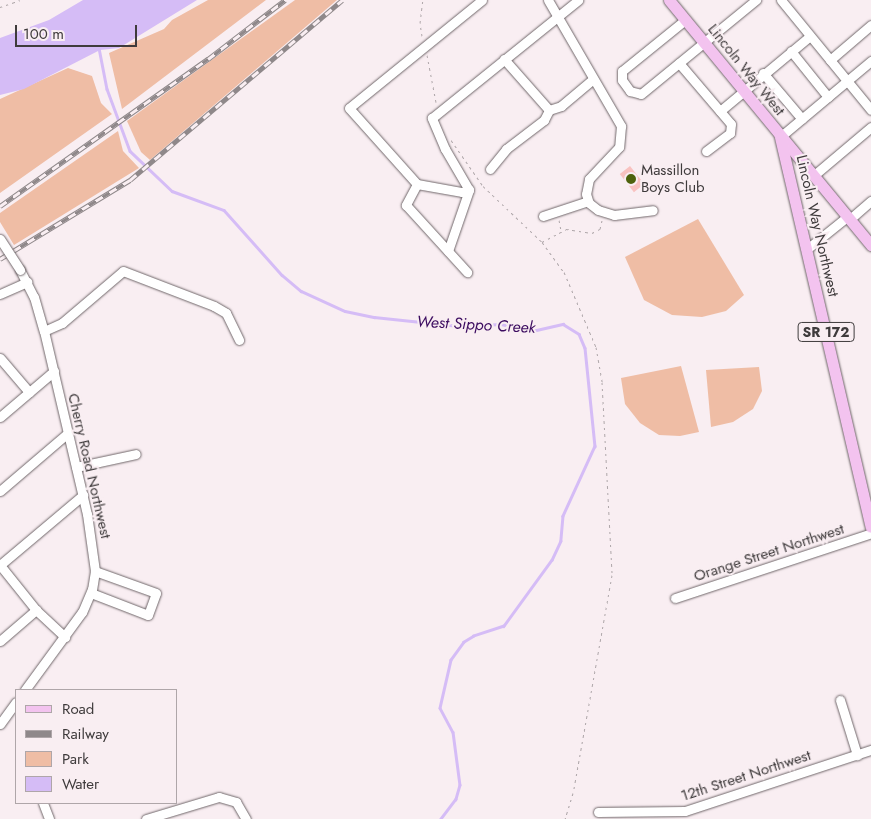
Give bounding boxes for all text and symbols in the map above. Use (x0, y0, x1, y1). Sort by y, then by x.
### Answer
scale bar (18, 15, 140, 47)
street label: Lincoln Way West (704, 21, 788, 119)
text: 100 m (23, 23, 64, 45)
street label: Lincoln Way Northwest (792, 153, 842, 299)
place label: Massillon Boys Club (641, 161, 705, 196)
marker: Massillon Boys Club (625, 173, 637, 185)
water label: West Sippo Creek (416, 312, 536, 338)
road number: SR 172 (797, 321, 855, 344)
street label: Cherry Road Northwest (64, 392, 114, 540)
street label: Orange Street Northwest (692, 520, 846, 586)
legend (15, 689, 178, 804)
text: Road (62, 698, 94, 720)
text: Railway (62, 723, 109, 745)
street label: 12th Street Northwest (679, 747, 813, 805)
text: Park (62, 748, 89, 770)
text: Water (62, 773, 99, 795)

